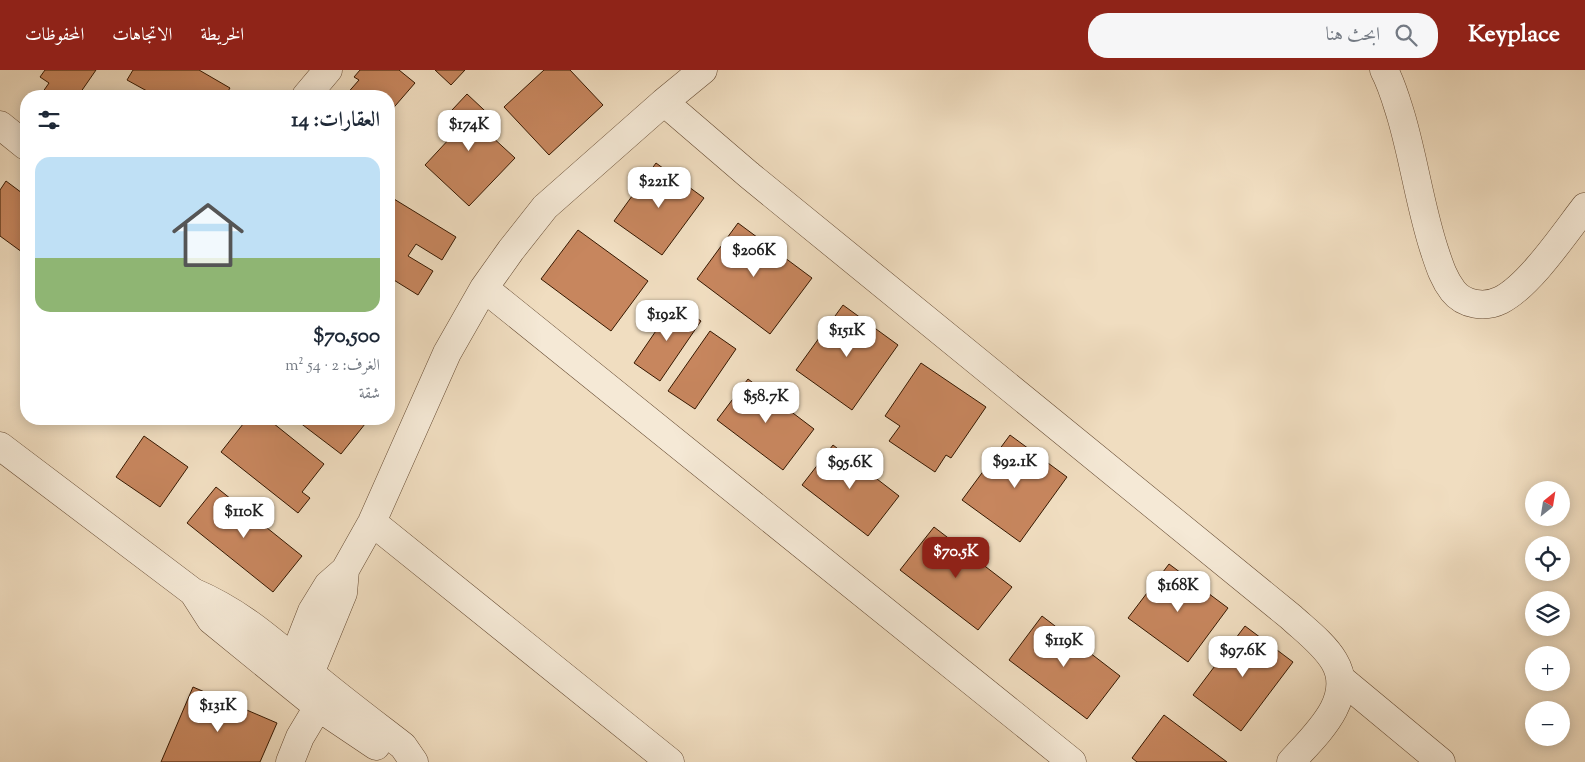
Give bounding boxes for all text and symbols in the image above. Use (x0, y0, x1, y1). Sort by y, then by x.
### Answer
search box (1088, 13, 1438, 58)
text: Keyplace (1468, 18, 1560, 52)
icon: search (1392, 21, 1420, 49)
text: ابحث هنا (1326, 22, 1380, 49)
text: المحفوظات (25, 23, 84, 49)
text: الاتجاهات (112, 23, 172, 49)
text: الخريطة (200, 23, 244, 49)
icon: filters (35, 106, 63, 134)
text: العقارات: 14 (291, 106, 380, 136)
pin: $174K (434, 109, 504, 152)
text: $174K (449, 114, 489, 137)
pin: $221K (624, 166, 694, 209)
text: $221K (639, 171, 679, 194)
icon: home (163, 190, 253, 280)
pin: $206K (719, 236, 789, 278)
text: $206K (732, 240, 776, 263)
pin: $192K (632, 300, 702, 342)
text: $192K (647, 304, 687, 327)
pin: $151K (812, 316, 882, 358)
text: $151K (829, 320, 865, 343)
text: $70,500 (313, 322, 380, 352)
text: الغرف: 2 · 54 m² (285, 355, 380, 378)
pin: $58.7K (725, 382, 807, 424)
text: شقة (359, 383, 380, 406)
text: $58.7K (743, 386, 789, 409)
pin: $92.1K (974, 446, 1056, 489)
pin: $95.6K (809, 448, 891, 490)
text: $92.1K (993, 451, 1037, 474)
text: $95.6K (827, 452, 873, 475)
north arrow (1525, 481, 1570, 526)
map controls (1525, 481, 1570, 746)
pin: $110K (209, 496, 279, 539)
text: $110K (224, 501, 264, 524)
pin: $70.5K (915, 536, 997, 579)
button: locate (1525, 536, 1570, 581)
text: $70.5K (933, 541, 979, 564)
pin: $168K (1143, 570, 1213, 613)
text: $168K (1157, 575, 1199, 598)
button: layers (1525, 591, 1570, 636)
pin: $119K (1029, 626, 1099, 668)
text: $119K (1045, 630, 1083, 653)
pin: $97.6K (1202, 636, 1284, 678)
text: $97.6K (1220, 640, 1266, 663)
button: + (1525, 646, 1570, 691)
pin: $131K (183, 690, 253, 733)
text: $131K (199, 695, 237, 718)
button: − (1525, 701, 1570, 746)

